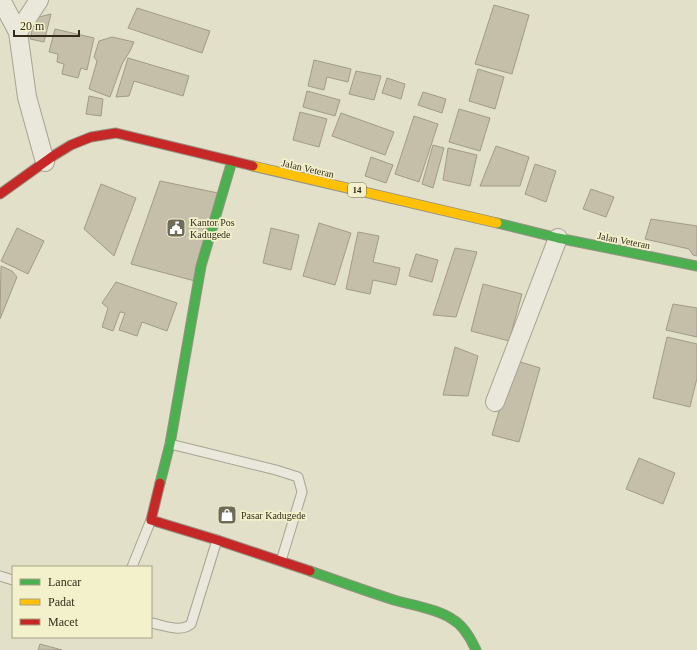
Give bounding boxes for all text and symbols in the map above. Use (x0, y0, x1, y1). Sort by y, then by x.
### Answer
scale bar (14, 12, 79, 38)
text: 20 m (20, 19, 45, 33)
street label: Jalan Veteran (281, 157, 335, 180)
road number: 14 (348, 183, 366, 197)
public building icon: Kantor Pos Kadugede (165, 217, 187, 239)
place label: Kantor Pos Kadugede (190, 217, 235, 240)
street label: Jalan Veteran (597, 230, 651, 251)
shop icon: Pasar Kadugede (216, 504, 238, 526)
place label: Pasar Kadugede (241, 510, 306, 521)
legend (12, 566, 152, 638)
text: Lancar (48, 575, 81, 589)
text: Padat (48, 595, 75, 609)
text: Macet (48, 615, 79, 629)

